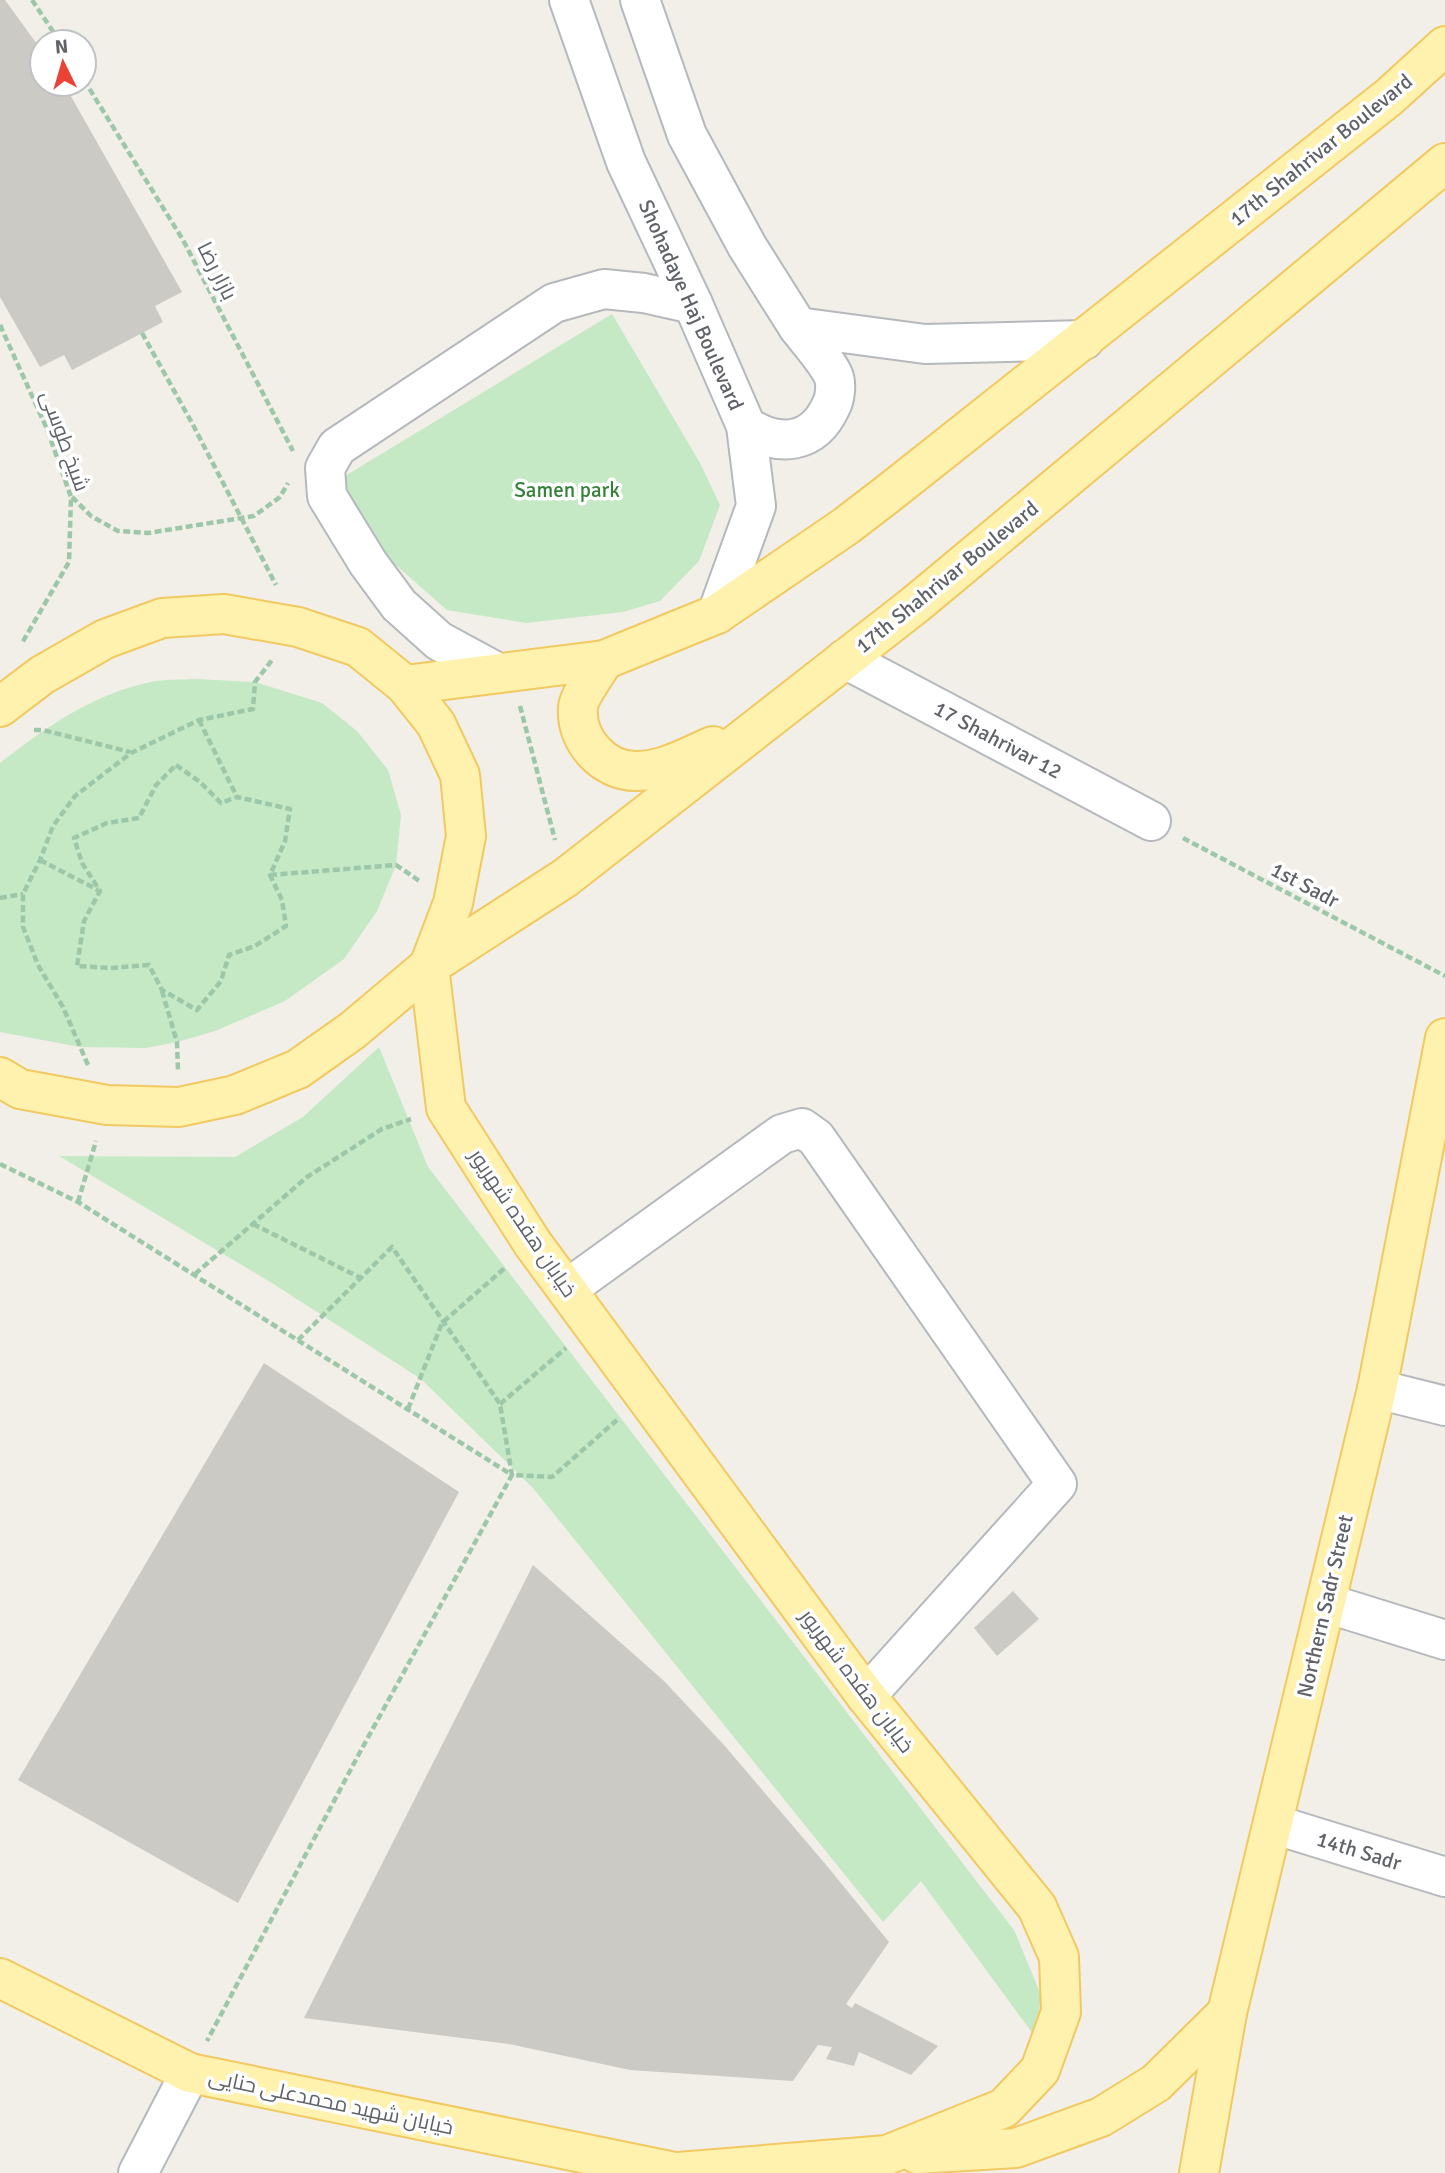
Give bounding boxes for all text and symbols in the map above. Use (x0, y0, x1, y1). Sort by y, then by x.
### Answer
north arrow (28, 28, 98, 98)
text: N (54, 35, 69, 60)
street label: 17th Shahrivar Boulevard (1224, 68, 1418, 232)
street label: Shohadaye Haj Boulevard (633, 196, 749, 414)
street label: بازار رضا (191, 237, 243, 305)
street label: شیخ طوسی (34, 387, 95, 495)
park label: Samen park (514, 477, 620, 503)
street label: 17th Shahrivar Boulevard (850, 495, 1044, 659)
street label: 17 Shahrivar 12 (930, 695, 1066, 785)
street label: 1st Sadr (1266, 856, 1344, 914)
street label: خیابان هفده شهریور (463, 1143, 582, 1302)
street label: Northern Sadr Street (1291, 1512, 1359, 1700)
street label: خیابان هفده شهریور (794, 1603, 920, 1758)
street label: 14th Sadr (1314, 1826, 1405, 1876)
street label: خیابان شهید محمدعلی حنایی (206, 2063, 456, 2141)

